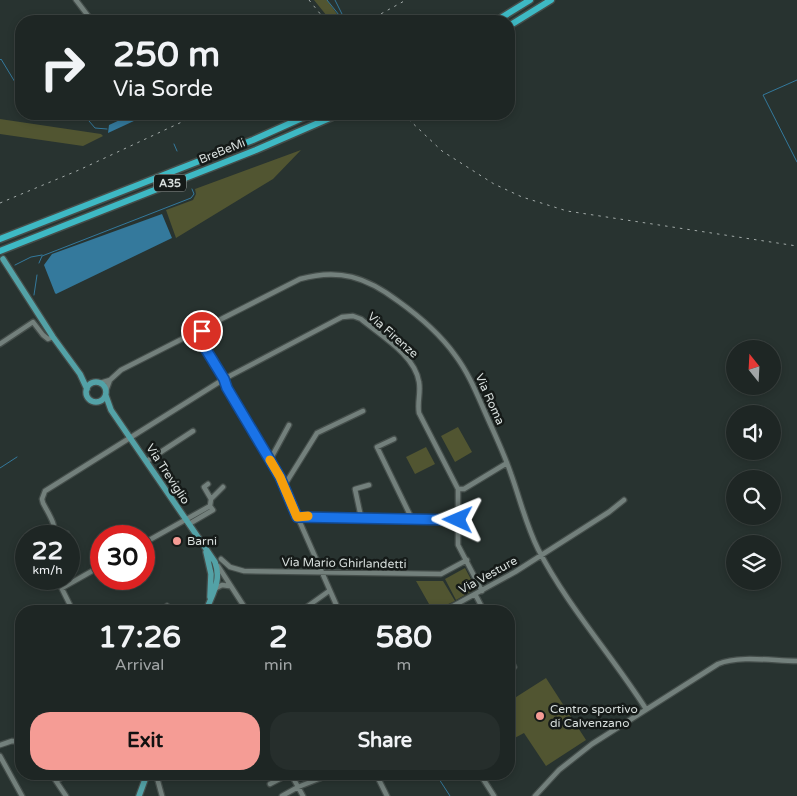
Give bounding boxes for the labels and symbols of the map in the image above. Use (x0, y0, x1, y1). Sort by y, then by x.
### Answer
street label: BreBeMi (197, 135, 247, 167)
road number: A35 (154, 174, 186, 192)
street label: Via Firenze (365, 309, 421, 361)
pin (181, 310, 223, 352)
north arrow (726, 340, 781, 395)
street label: Via Roma (472, 371, 508, 427)
street label: Via Treviglio (143, 441, 193, 507)
position arrow (431, 493, 483, 545)
speed limit sign: 30 (90, 525, 155, 590)
place label: Barni (187, 534, 217, 548)
marker: Barni (171, 535, 183, 547)
street label: Via Vesture (456, 553, 520, 597)
street label: Via Mario Ghirlandetti (281, 555, 407, 571)
place label: Centro sportivo di Calvenzano (550, 702, 638, 730)
marker: Centro sportivo di Calvenzano (534, 710, 546, 722)

